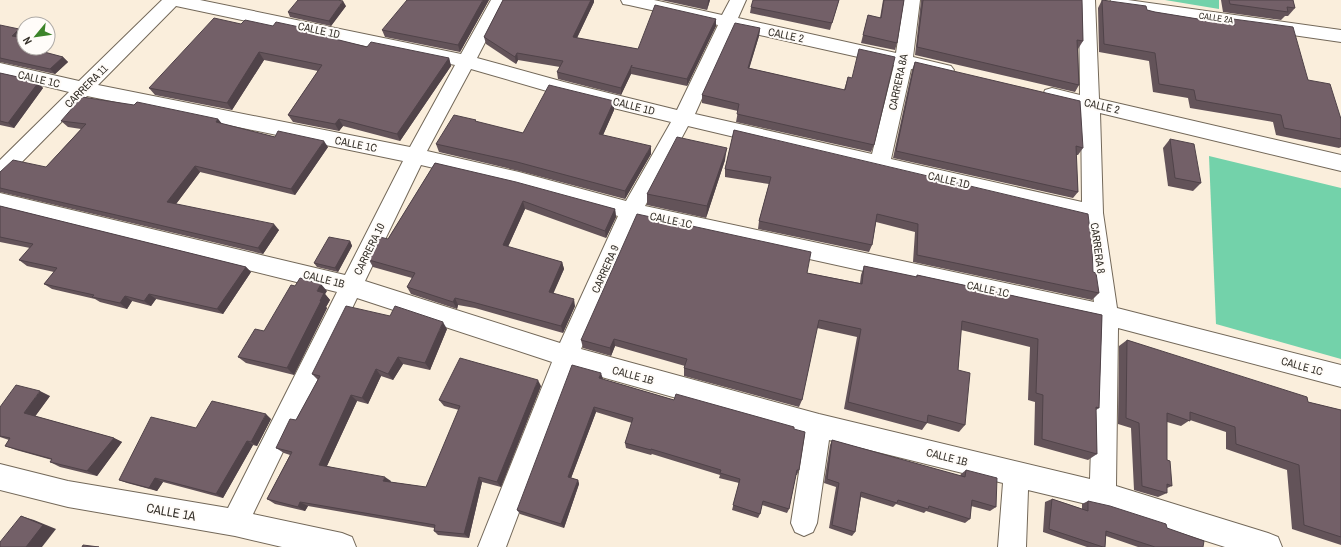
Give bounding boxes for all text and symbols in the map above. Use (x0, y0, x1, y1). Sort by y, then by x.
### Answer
street label: CALLE 2A (1198, 10, 1234, 26)
north arrow (16, 16, 56, 56)
street label: CALLE 1D (297, 19, 341, 41)
street label: CALLE 2 (767, 24, 805, 46)
text: N (20, 35, 35, 47)
street label: CARRERA 8A (885, 52, 911, 111)
street label: CARRERA 11 (61, 61, 111, 111)
street label: CALLE 1C (17, 67, 62, 91)
street label: CALLE 1D (612, 94, 656, 118)
street label: CALLE 2 (1083, 95, 1121, 117)
street label: CALLE 1C (334, 133, 379, 155)
street label: CALLE 1D (927, 168, 971, 192)
street label: CALLE 1C (649, 209, 694, 231)
street label: CARRERA 10 (350, 221, 388, 277)
street label: CARRERA 8 (1088, 222, 1108, 274)
street label: CARRERA 9 (588, 243, 622, 295)
street label: CALLE 1B (302, 267, 346, 291)
street label: CALLE 1C (966, 278, 1011, 300)
street label: CALLE 1C (1280, 354, 1325, 378)
street label: CALLE 1B (611, 363, 655, 387)
street label: CALLE 1B (925, 445, 969, 469)
street label: CALLE 1A (145, 499, 198, 525)

